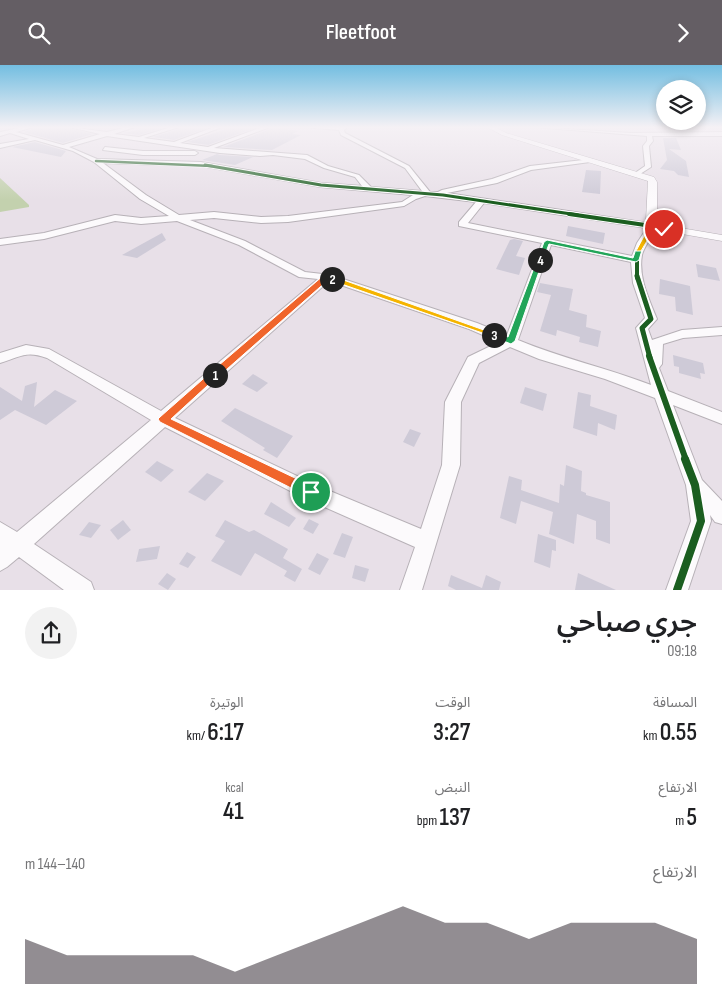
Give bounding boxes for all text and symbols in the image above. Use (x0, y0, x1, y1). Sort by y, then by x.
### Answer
icon: search (25, 19, 53, 47)
text: Fleetfoot (326, 19, 396, 46)
icon: forward (669, 19, 697, 47)
map controls (656, 80, 706, 130)
button: layers (656, 80, 706, 130)
pin (643, 208, 685, 250)
icon: check (650, 215, 678, 243)
pin: 4 (528, 247, 552, 273)
text: 4 (537, 252, 544, 269)
pin: 2 (320, 267, 344, 291)
text: 2 (329, 271, 336, 288)
pin: 3 (482, 323, 506, 347)
text: 3 (491, 327, 498, 344)
pin: 1 (202, 363, 228, 387)
text: 1 (213, 367, 218, 384)
pin (290, 471, 332, 513)
icon: arrive (297, 478, 325, 506)
text: جري صباحي (557, 606, 697, 639)
button: share (25, 607, 77, 659)
text: 09:18 (667, 642, 697, 661)
text: الوتيرة (210, 694, 244, 711)
text: الوقت (435, 694, 470, 711)
text: المسافة (653, 694, 697, 711)
text: 6:17 (207, 717, 244, 748)
text: 3:27 (433, 717, 470, 748)
text: 0.55 (660, 717, 697, 748)
text: /km (187, 727, 207, 744)
text: km (643, 727, 660, 744)
text: kcal (225, 779, 244, 796)
text: النبض (435, 779, 470, 796)
text: الارتفاع (659, 779, 697, 796)
text: 41 (223, 796, 244, 827)
text: 137 (440, 802, 470, 833)
text: 5 (686, 802, 697, 833)
text: bpm (417, 812, 440, 829)
text: m (675, 812, 686, 829)
text: 140–144 m (25, 855, 85, 874)
text: الارتفاع (653, 863, 697, 882)

